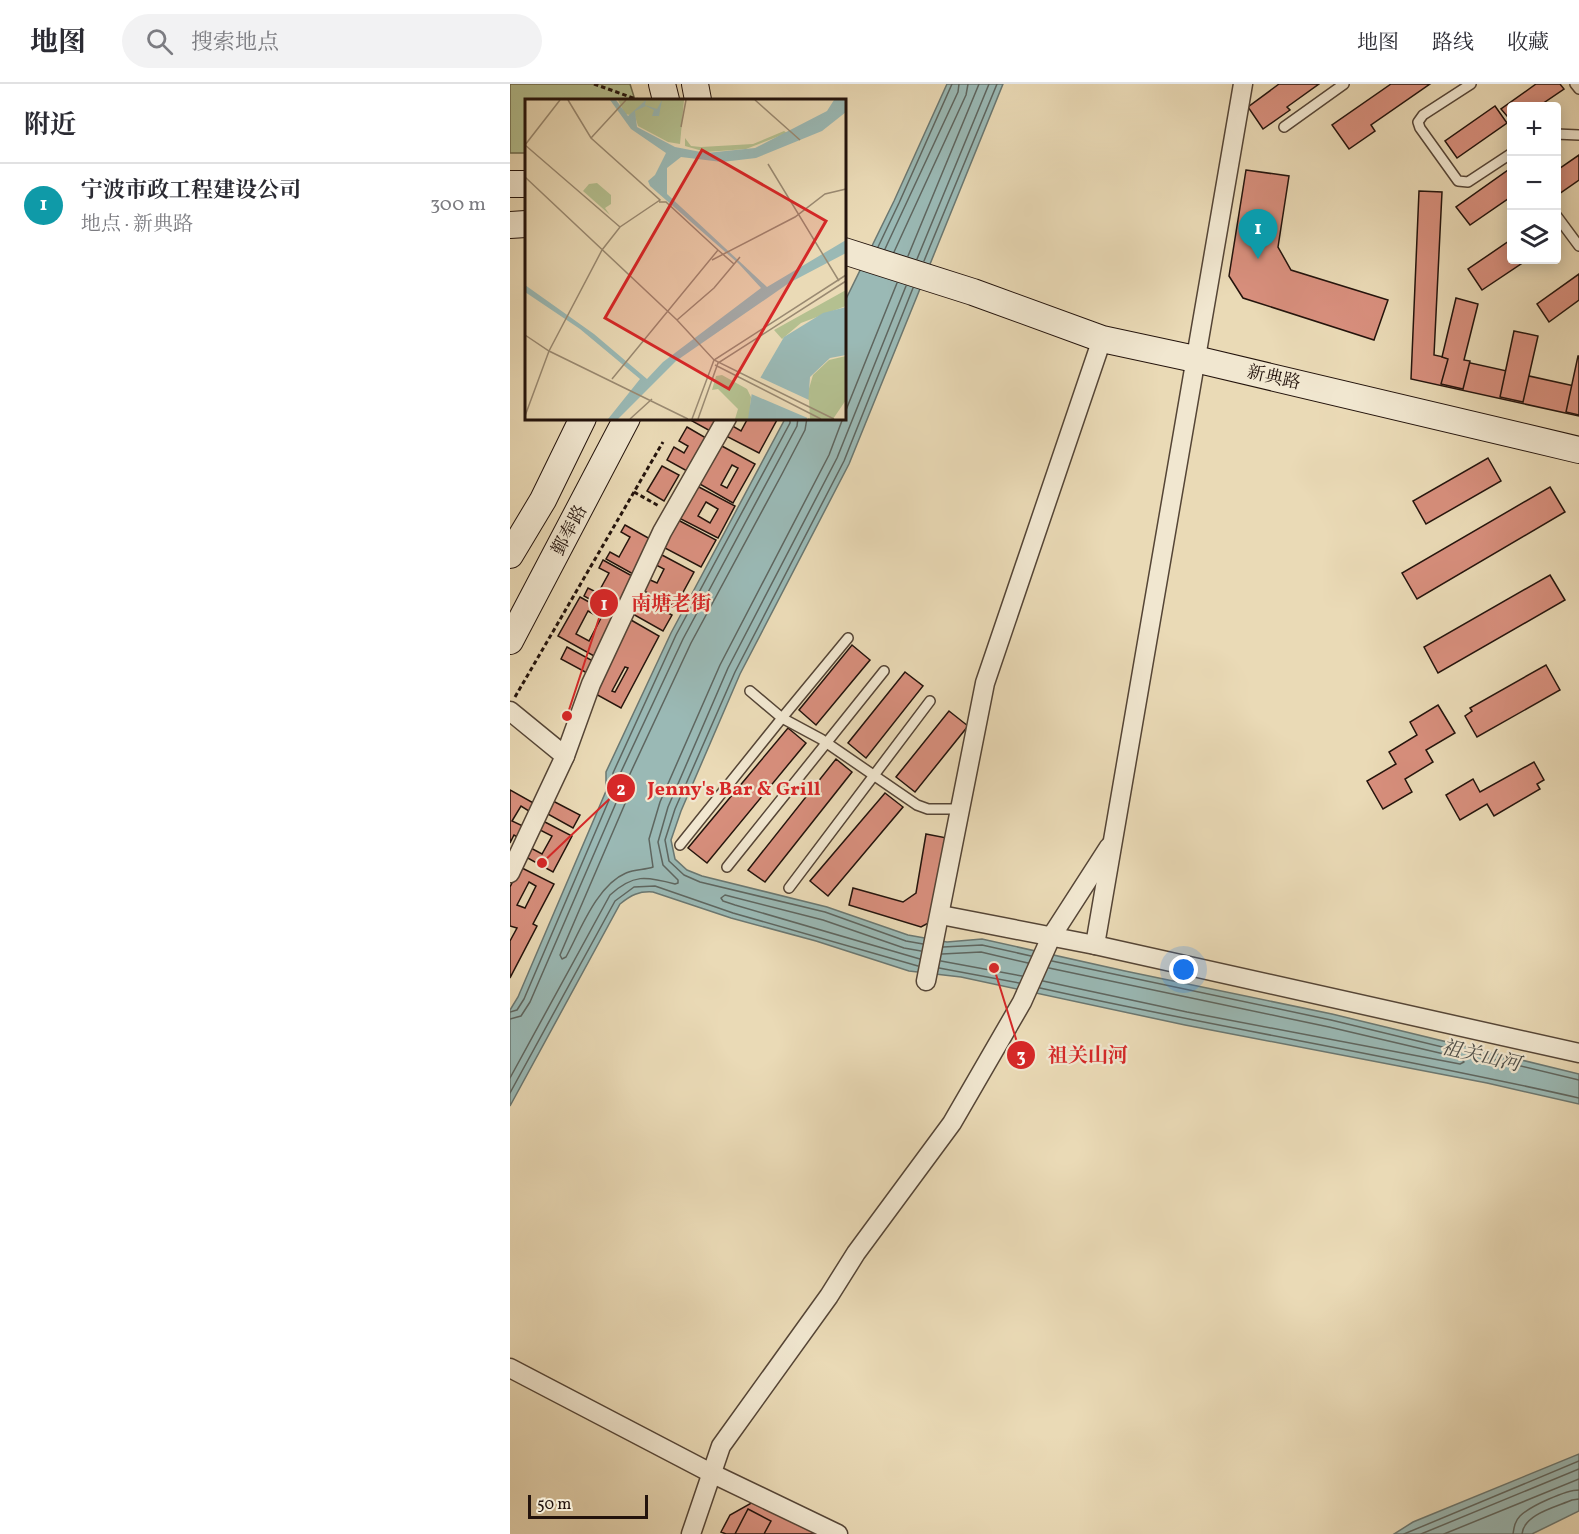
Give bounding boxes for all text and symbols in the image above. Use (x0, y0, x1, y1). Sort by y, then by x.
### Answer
search box (122, 14, 542, 68)
text: 地图 (30, 24, 86, 63)
icon: search (143, 25, 176, 58)
text: 搜索地点 (191, 28, 279, 59)
text: 地图 (1357, 29, 1399, 58)
text: 路线 (1432, 29, 1474, 58)
text: 收藏 (1507, 29, 1549, 58)
inset map (525, 99, 846, 420)
map controls (1507, 102, 1561, 264)
button: + (1507, 102, 1561, 156)
text: 附近 (24, 108, 76, 144)
button: − (1507, 156, 1561, 210)
text: 宁波市政工程建设公司 (81, 176, 301, 207)
text: 1 (39, 191, 48, 219)
text: 300 m (430, 191, 486, 219)
pin: 1 (1238, 210, 1278, 259)
button: layers (1507, 210, 1561, 264)
text: 地点 · 新典路 (81, 211, 193, 239)
street label: 新典路 (1245, 360, 1303, 397)
street label: 鄞奉路 (547, 501, 594, 560)
callout: 南塘老街 (589, 584, 723, 622)
text: 南塘老街 (631, 591, 711, 619)
text: 1 (600, 593, 608, 618)
callout: Jenny's Bar & Grill (606, 769, 833, 807)
text: Jenny's Bar & Grill (646, 776, 821, 804)
text: 2 (616, 778, 626, 803)
your location (1169, 955, 1198, 984)
water label: 祖关山河 (1438, 1034, 1526, 1080)
callout: 祖关山河 (1006, 1036, 1140, 1074)
text: 祖关山河 (1048, 1043, 1128, 1071)
text: 3 (1016, 1045, 1026, 1070)
scale bar (528, 1492, 648, 1520)
text: 50 m (537, 1494, 571, 1516)

